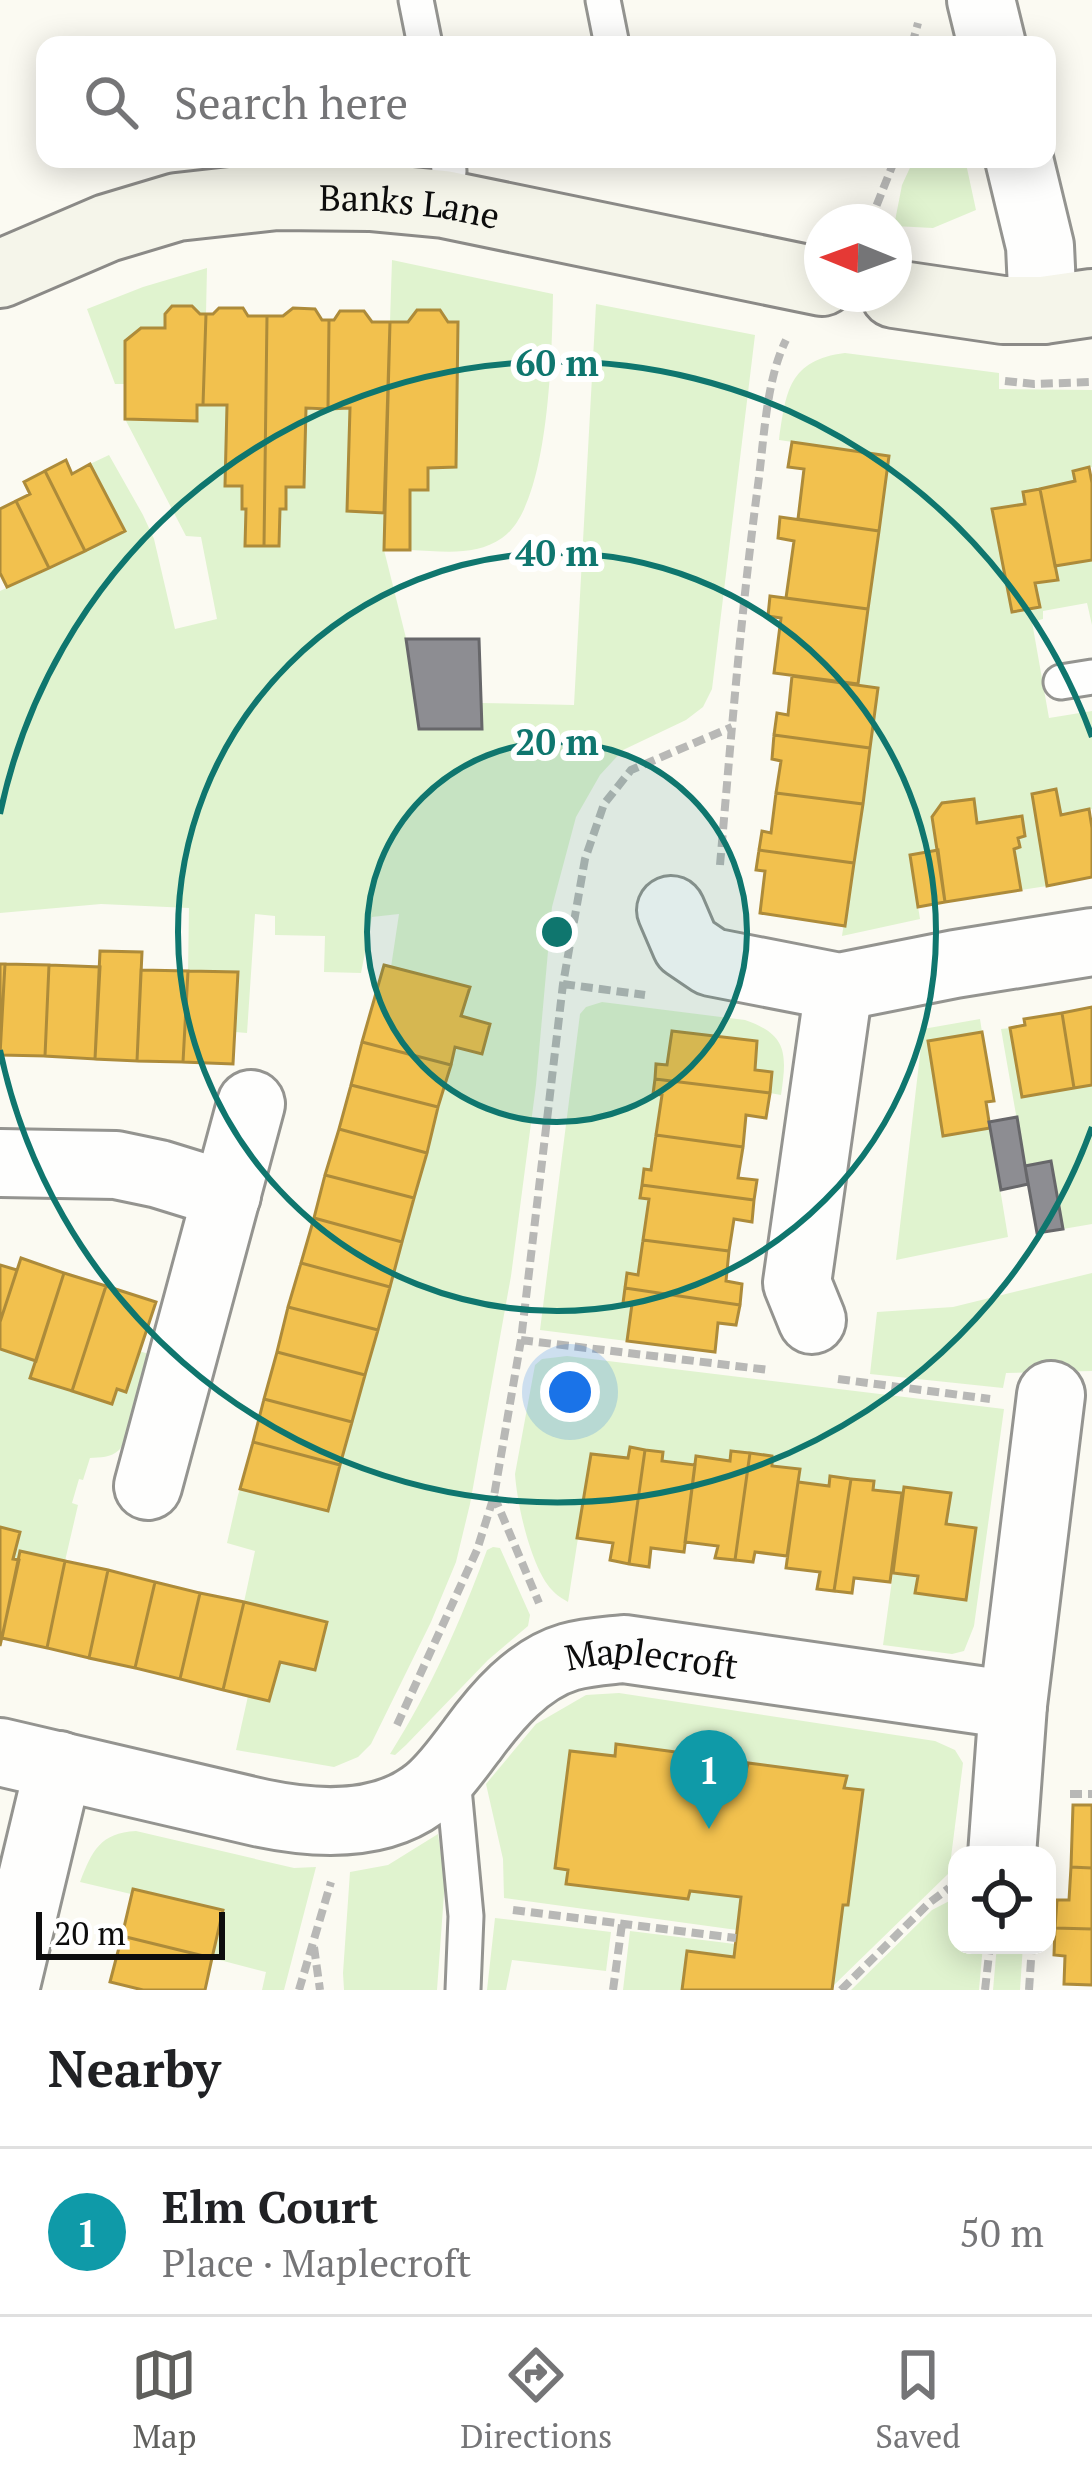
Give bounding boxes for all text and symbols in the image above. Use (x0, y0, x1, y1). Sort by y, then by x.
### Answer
search box (36, 36, 1056, 168)
icon: search (78, 69, 144, 135)
text: Search here (174, 72, 408, 132)
street label: Banks Lane (319, 173, 504, 238)
north arrow (804, 204, 912, 312)
text: 60 m (515, 339, 599, 386)
text: 40 m (515, 529, 599, 576)
text: 20 m (515, 718, 599, 765)
centre of rings (536, 911, 578, 953)
your location (540, 1362, 600, 1422)
street label: Maplecroft (561, 1624, 741, 1689)
pin: 1 (670, 1730, 748, 1829)
map controls (948, 1846, 1056, 1954)
button: locate (948, 1846, 1056, 1954)
scale bar (36, 1906, 225, 1959)
text: 20 m (54, 1911, 126, 1954)
text: Nearby (48, 2034, 221, 2102)
text: Elm Court (162, 2176, 378, 2236)
text: 1 (76, 2206, 98, 2258)
text: 50 m (959, 2206, 1044, 2258)
text: Place · Maplecroft (162, 2236, 471, 2288)
tab: Map (131, 2342, 197, 2457)
tab: Directions (460, 2342, 612, 2457)
tab: Saved (875, 2342, 961, 2457)

